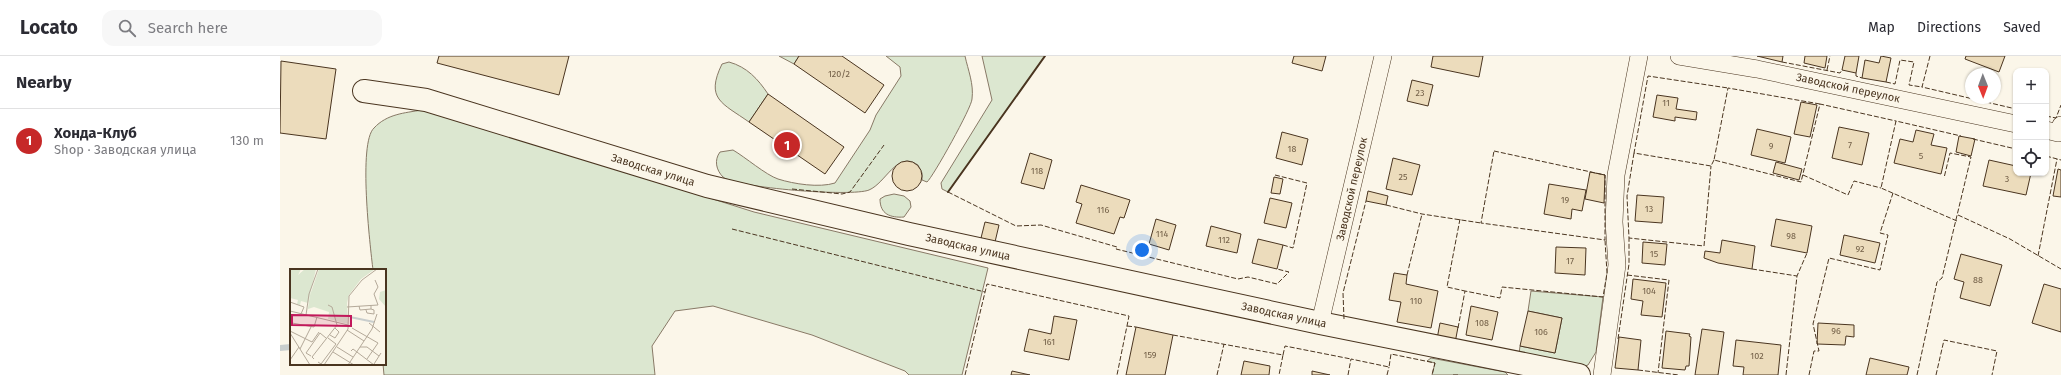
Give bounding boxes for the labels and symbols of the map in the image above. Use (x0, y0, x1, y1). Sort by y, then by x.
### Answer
north arrow (1965, 68, 2001, 104)
house number: 120/2 (828, 69, 850, 79)
street label: Заводской переулок (1795, 71, 1901, 105)
house number: 23 (1416, 88, 1424, 98)
house number: 11 (1662, 98, 1670, 108)
pin: 1 (774, 130, 800, 160)
street label: Заводской переулок (1334, 136, 1370, 242)
house number: 7 (1848, 140, 1852, 150)
house number: 9 (1769, 141, 1774, 151)
house number: 18 (1288, 144, 1296, 154)
street label: Заводская улица (610, 151, 696, 189)
house number: 5 (1919, 151, 1924, 161)
house number: 118 (1031, 166, 1043, 176)
house number: 25 (1399, 172, 1408, 182)
house number: 3 (2005, 174, 2009, 184)
house number: 19 (1561, 195, 1570, 205)
house number: 13 (1645, 204, 1653, 214)
house number: 116 (1097, 205, 1109, 215)
house number: 114 (1156, 229, 1168, 239)
street label: Заводская улица (924, 231, 1012, 263)
house number: 98 (1786, 231, 1796, 241)
house number: 112 (1218, 235, 1230, 245)
your location (1132, 240, 1152, 260)
house number: 92 (1856, 244, 1864, 254)
house number: 15 (1650, 249, 1659, 259)
house number: 17 (1566, 256, 1574, 266)
inset map (290, 269, 386, 365)
house number: 88 (1973, 275, 1983, 285)
house number: 104 (1642, 286, 1656, 296)
house number: 110 (1410, 296, 1422, 306)
street label: Заводская улица (1240, 300, 1328, 330)
house number: 108 (1475, 318, 1489, 328)
house number: 96 (1831, 326, 1841, 336)
house number: 106 (1534, 327, 1548, 337)
house number: 161 (1043, 337, 1055, 347)
house number: 159 (1144, 350, 1157, 360)
house number: 102 (1750, 351, 1764, 361)

